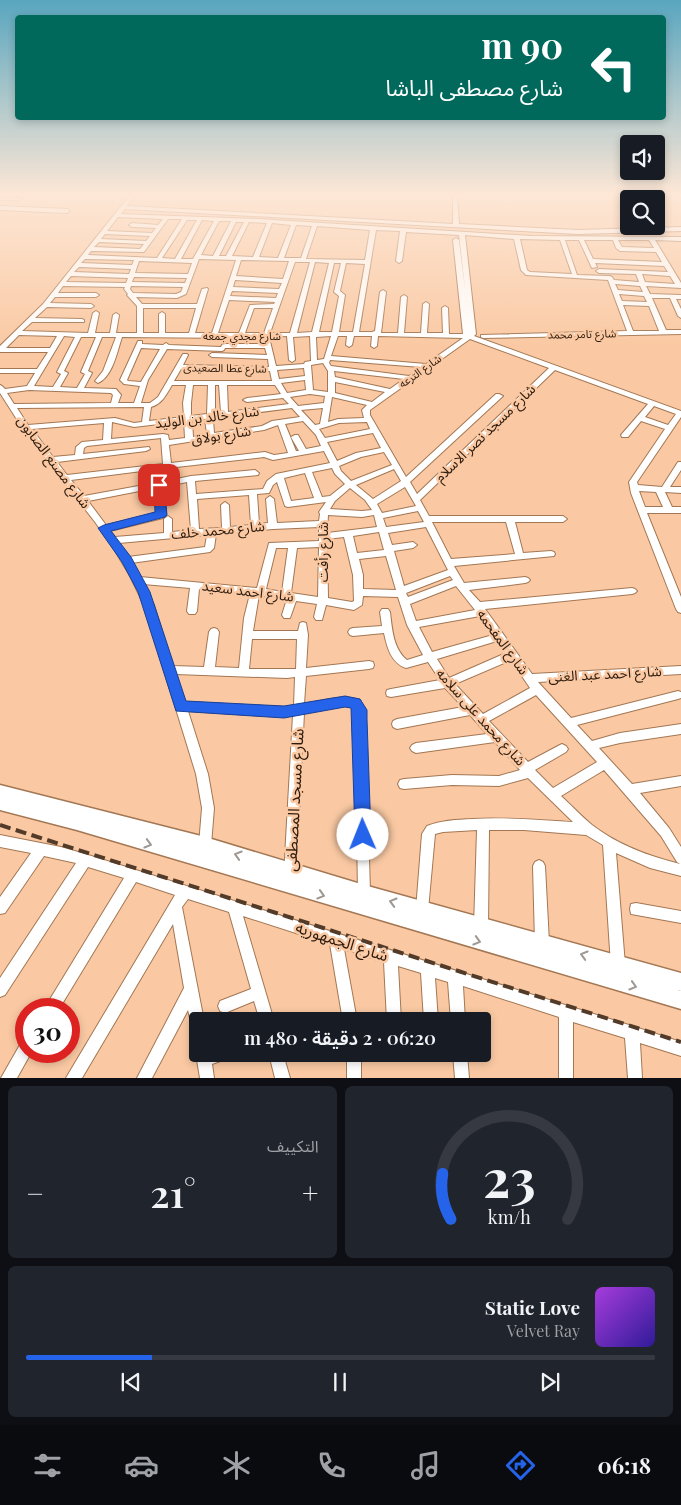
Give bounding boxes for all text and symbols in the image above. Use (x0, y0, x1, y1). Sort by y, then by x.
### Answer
text: 90 m (481, 21, 563, 68)
icon: left (581, 35, 646, 100)
text: شارع مصطفى الباشا (385, 72, 563, 102)
map controls (620, 135, 665, 235)
button: sound (620, 135, 665, 180)
button: search (620, 190, 665, 235)
street label: شارع تامر محمد (548, 325, 617, 343)
street label: شارع مجدي جمعه (203, 328, 281, 346)
street label: شارع الترعه (395, 350, 445, 392)
street label: شارع عطا الصعيدى (183, 359, 267, 377)
street label: شارع مسجد نصر الاسلام (430, 379, 541, 487)
street label: شارع خالد بن الوليد (154, 401, 260, 434)
street label: شارع مصنع الصابون (12, 411, 96, 513)
street label: شارع بولاق (190, 420, 252, 451)
pin (138, 464, 180, 506)
icon: arrive (145, 471, 173, 499)
street label: شارع محمد خلف (170, 516, 266, 545)
street label: شارع رأفت (313, 522, 334, 582)
street label: شارع احمد سعيد (201, 575, 295, 608)
street label: شارع المفحمه (472, 605, 534, 679)
street label: شارع احمد عبد الغنى (548, 661, 662, 688)
street label: شارع محمد على سلامه (431, 664, 530, 771)
street label: شارع مسجد المصطفى (279, 728, 311, 872)
position arrow (336, 808, 388, 860)
one-way arrow (144, 838, 152, 848)
one-way arrow (234, 851, 242, 861)
one-way arrow (316, 889, 324, 899)
one-way arrow (390, 897, 398, 907)
street label: شارع الجمهوريه (292, 916, 391, 968)
one-way arrow (472, 935, 480, 945)
one-way arrow (579, 950, 588, 961)
one-way arrow (628, 980, 636, 990)
speed limit sign: 30 (15, 998, 80, 1063)
text: 06:20 · 2 دقيقة · 480 m (244, 1024, 436, 1050)
text: التكييف (267, 1135, 319, 1156)
text: 23 (482, 1142, 535, 1211)
text: 21° (150, 1167, 196, 1218)
text: − (26, 1174, 44, 1211)
text: + (302, 1174, 319, 1211)
text: km/h (487, 1205, 531, 1228)
text: Static Love (485, 1294, 580, 1320)
text: Velvet Ray (507, 1320, 580, 1341)
icon: previous (117, 1368, 145, 1396)
icon: pause (326, 1368, 354, 1396)
icon: next (536, 1368, 564, 1396)
icon: filters (30, 1448, 65, 1483)
icon: car (124, 1448, 159, 1483)
icon: climate (219, 1448, 254, 1483)
icon: phone (314, 1448, 349, 1483)
icon: music (408, 1448, 443, 1483)
icon: directions (503, 1448, 538, 1483)
text: 06:18 (598, 1450, 651, 1480)

